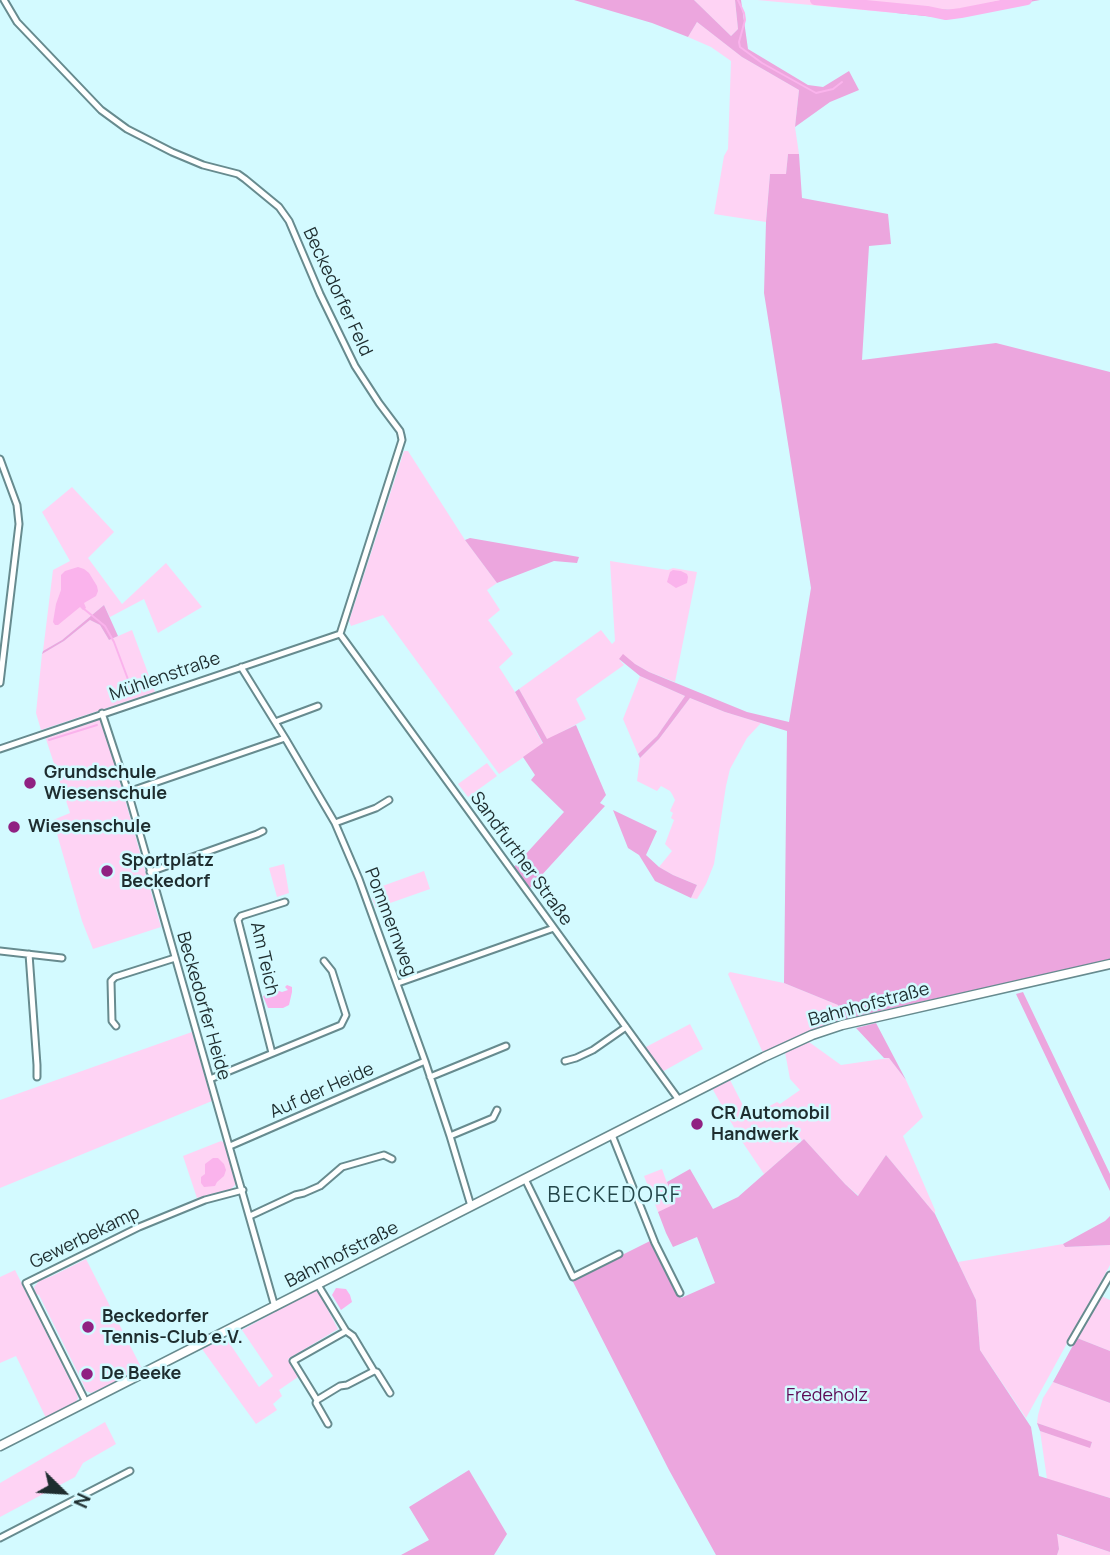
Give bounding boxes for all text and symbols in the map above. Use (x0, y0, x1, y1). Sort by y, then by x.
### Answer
street label: Beckedorfer Feld (298, 224, 376, 360)
street label: Mühlenstraße (107, 648, 223, 706)
place label: Grundschule Wiesenschule (44, 762, 167, 804)
marker: Grundschule Wiesenschule (22, 775, 38, 791)
street label: Sandfurther Straße (465, 788, 577, 930)
place label: Wiesenschule (28, 816, 151, 838)
marker: Wiesenschule (6, 819, 22, 835)
place label: Sportplatz Beckedorf (121, 850, 214, 892)
marker: Sportplatz Beckedorf (99, 863, 115, 879)
street label: Pommernweg (359, 865, 421, 979)
street label: Am Teich (245, 920, 283, 998)
street label: Beckedorfer Heide (171, 929, 235, 1083)
street label: Bahnhofstraße (806, 978, 932, 1032)
street label: Auf der Heide (267, 1058, 377, 1124)
place label: CR Automobil Handwerk (711, 1103, 830, 1146)
marker: CR Automobil Handwerk (689, 1116, 705, 1132)
district label: BECKEDORF (549, 1183, 681, 1209)
street label: Gewerbekamp (27, 1202, 143, 1274)
street label: Bahnhofstraße (282, 1217, 402, 1293)
place label: Beckedorfer Tennis-Club e.V. (102, 1306, 243, 1348)
marker: Beckedorfer Tennis-Club e.V. (80, 1319, 96, 1335)
place label: De Beeke (101, 1363, 181, 1385)
marker: De Beeke (79, 1366, 95, 1382)
park label: Fredeholz (786, 1385, 868, 1407)
north arrow (28, 1457, 98, 1527)
text: N (68, 1489, 97, 1512)

